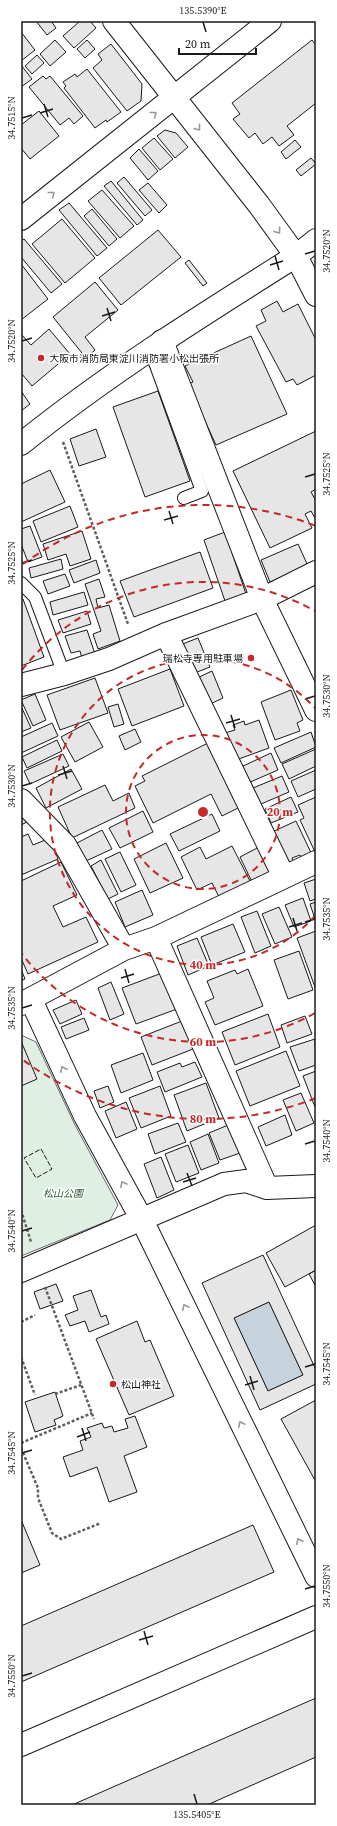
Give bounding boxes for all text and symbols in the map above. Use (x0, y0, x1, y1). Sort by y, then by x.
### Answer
text: 135.5390°E (179, 4, 227, 17)
scale bar (179, 30, 256, 56)
text: 20 m (185, 36, 211, 52)
text: 34.7515°N (5, 96, 18, 140)
one-way arrow (149, 111, 156, 118)
one-way arrow (194, 124, 201, 131)
one-way arrow (47, 192, 54, 199)
one-way arrow (273, 227, 281, 234)
text: 34.7520°N (320, 229, 333, 273)
text: 34.7520°N (5, 319, 18, 363)
place label: 大阪市消防局東淀川消防署小松出張所 (49, 352, 219, 365)
marker: 大阪市消防局東淀川消防署小松出張所 (36, 353, 46, 363)
text: 34.7525°N (320, 452, 333, 496)
text: 34.7525°N (5, 541, 18, 585)
place label: 瑞松寺専用駐車場 (163, 652, 243, 665)
marker: 瑞松寺専用駐車場 (246, 653, 256, 663)
text: 34.7530°N (320, 674, 333, 718)
text: 34.7530°N (5, 764, 18, 808)
text: 20 m (267, 804, 293, 820)
centre of rings (196, 805, 210, 819)
text: 34.7535°N (320, 897, 333, 941)
text: 40 m (190, 957, 216, 973)
text: 34.7535°N (5, 986, 18, 1030)
text: 60 m (190, 1034, 216, 1050)
one-way arrow (60, 1065, 68, 1073)
text: 80 m (190, 1111, 216, 1127)
text: 34.7540°N (320, 1119, 333, 1163)
one-way arrow (120, 1181, 127, 1188)
park label: 松山公園 (43, 1187, 85, 1200)
text: 34.7540°N (5, 1209, 18, 1253)
one-way arrow (182, 1304, 190, 1311)
text: 34.7545°N (320, 1342, 333, 1386)
place label: 松山神社 (121, 1378, 161, 1391)
marker: 松山神社 (108, 1379, 118, 1389)
one-way arrow (239, 1421, 246, 1428)
text: 34.7545°N (5, 1431, 18, 1475)
one-way arrow (296, 1537, 304, 1545)
text: 34.7550°N (320, 1564, 333, 1608)
text: 34.7550°N (5, 1654, 18, 1698)
text: 135.5405°E (173, 1808, 221, 1821)

